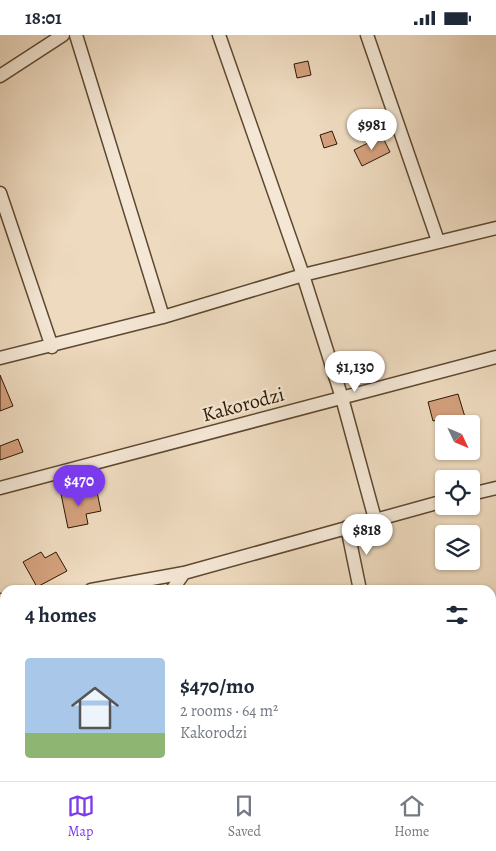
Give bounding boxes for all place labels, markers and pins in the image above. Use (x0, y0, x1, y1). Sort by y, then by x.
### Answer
pin: $981 (342, 109, 402, 151)
pin: $1,130 (314, 351, 396, 393)
pin: $470 (49, 465, 109, 507)
pin: $818 (337, 513, 397, 556)

